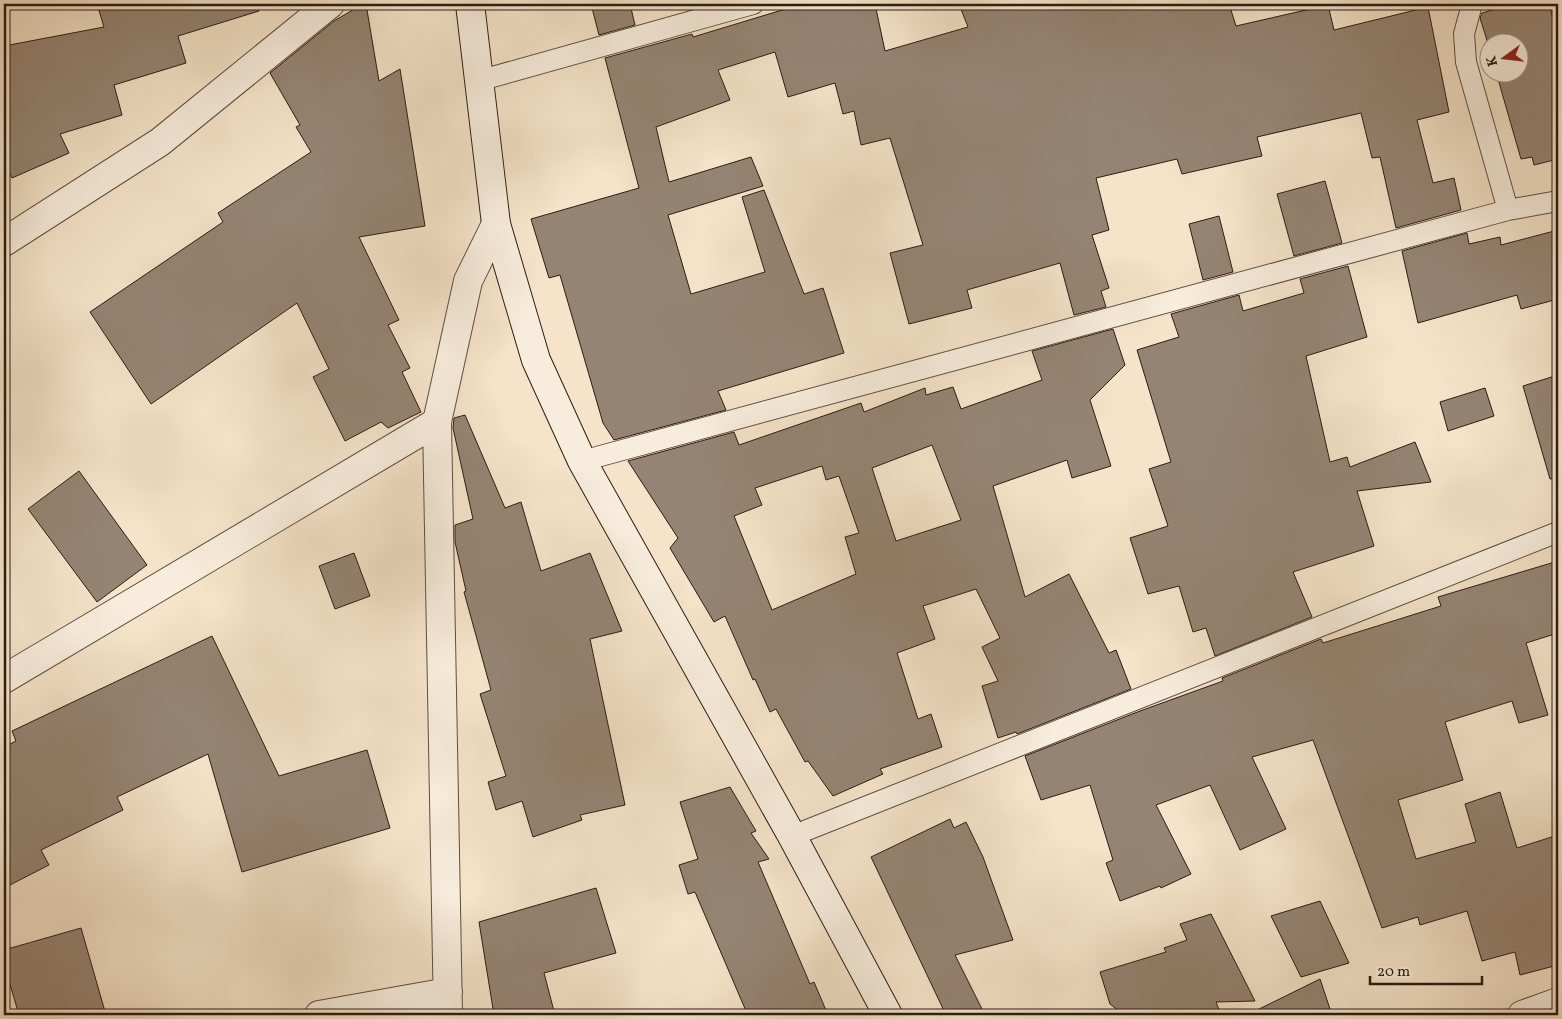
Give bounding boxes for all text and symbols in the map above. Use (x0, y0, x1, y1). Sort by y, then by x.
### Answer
north arrow (1480, 32, 1530, 82)
text: K (1482, 54, 1503, 68)
scale bar (1370, 954, 1482, 986)
text: 20 m (1377, 962, 1410, 983)

